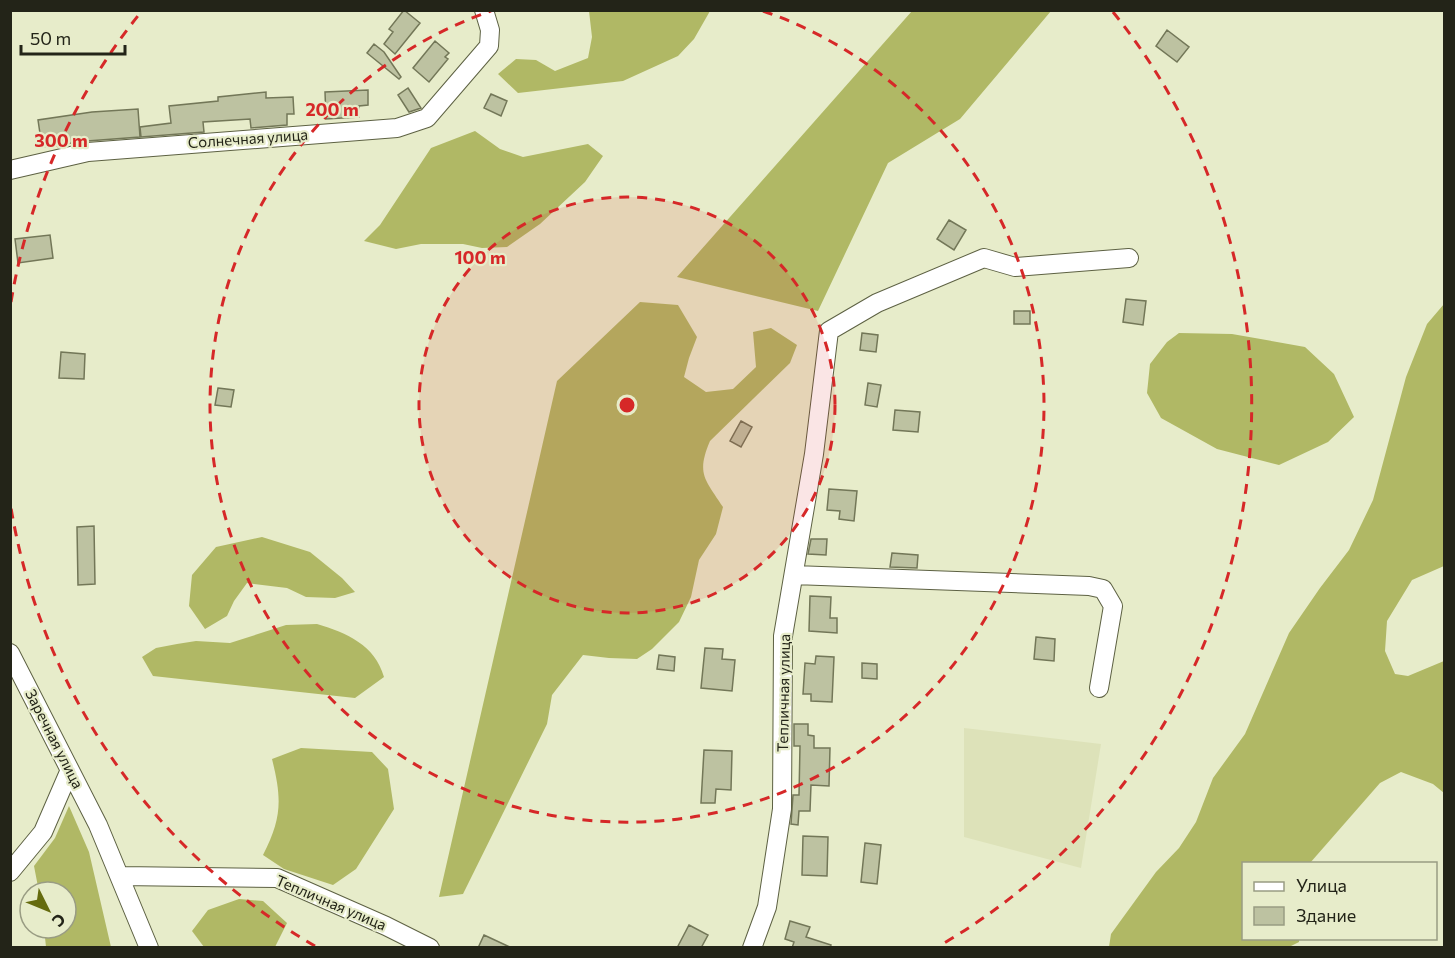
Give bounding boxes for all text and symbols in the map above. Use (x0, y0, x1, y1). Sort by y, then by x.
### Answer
scale bar (21, 18, 124, 56)
text: 50 m (30, 27, 71, 49)
text: 200 m (305, 98, 359, 120)
street label: Солнечная улица (187, 125, 309, 151)
text: 300 m (34, 129, 88, 151)
text: 100 m (454, 246, 506, 268)
centre of rings (617, 395, 637, 415)
street label: Тепличная улица (773, 634, 793, 752)
street label: Заречная улица (22, 686, 88, 791)
legend (1242, 862, 1437, 940)
street label: Тепличная улица (273, 871, 389, 933)
text: Улица (1296, 874, 1347, 896)
north arrow (18, 880, 78, 940)
text: Здание (1296, 904, 1356, 926)
text: С (49, 910, 70, 931)

